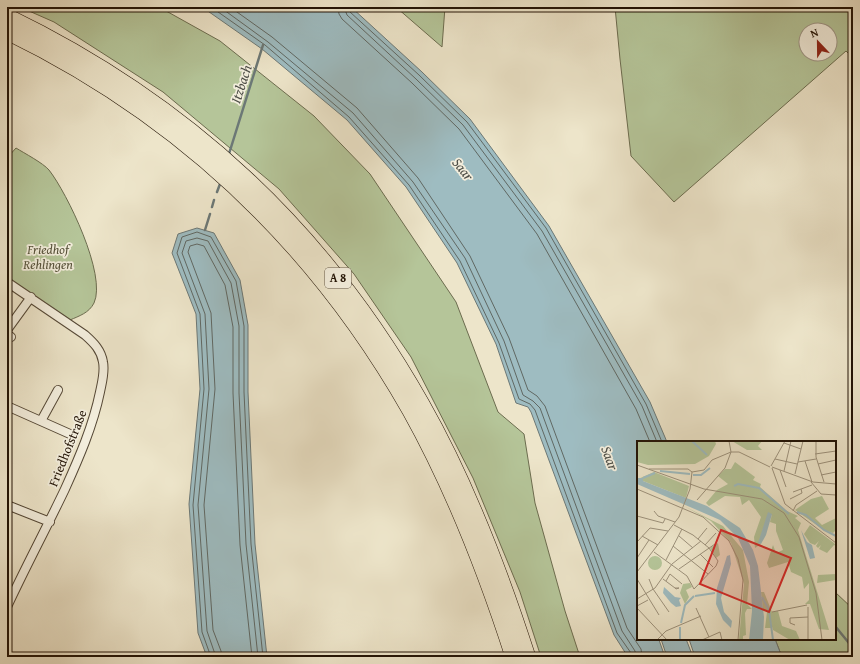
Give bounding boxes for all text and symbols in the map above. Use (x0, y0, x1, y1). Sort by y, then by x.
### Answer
north arrow (798, 22, 838, 62)
text: N (808, 24, 821, 42)
water label: Itzbach (225, 62, 257, 106)
water label: Saar (448, 153, 479, 185)
park label: Friedhof Rehlingen (22, 240, 73, 274)
road number: A 8 (325, 268, 351, 288)
street label: Friedhofstraße (43, 407, 92, 489)
inset map (637, 441, 836, 640)
water label: Saar (596, 443, 624, 474)

